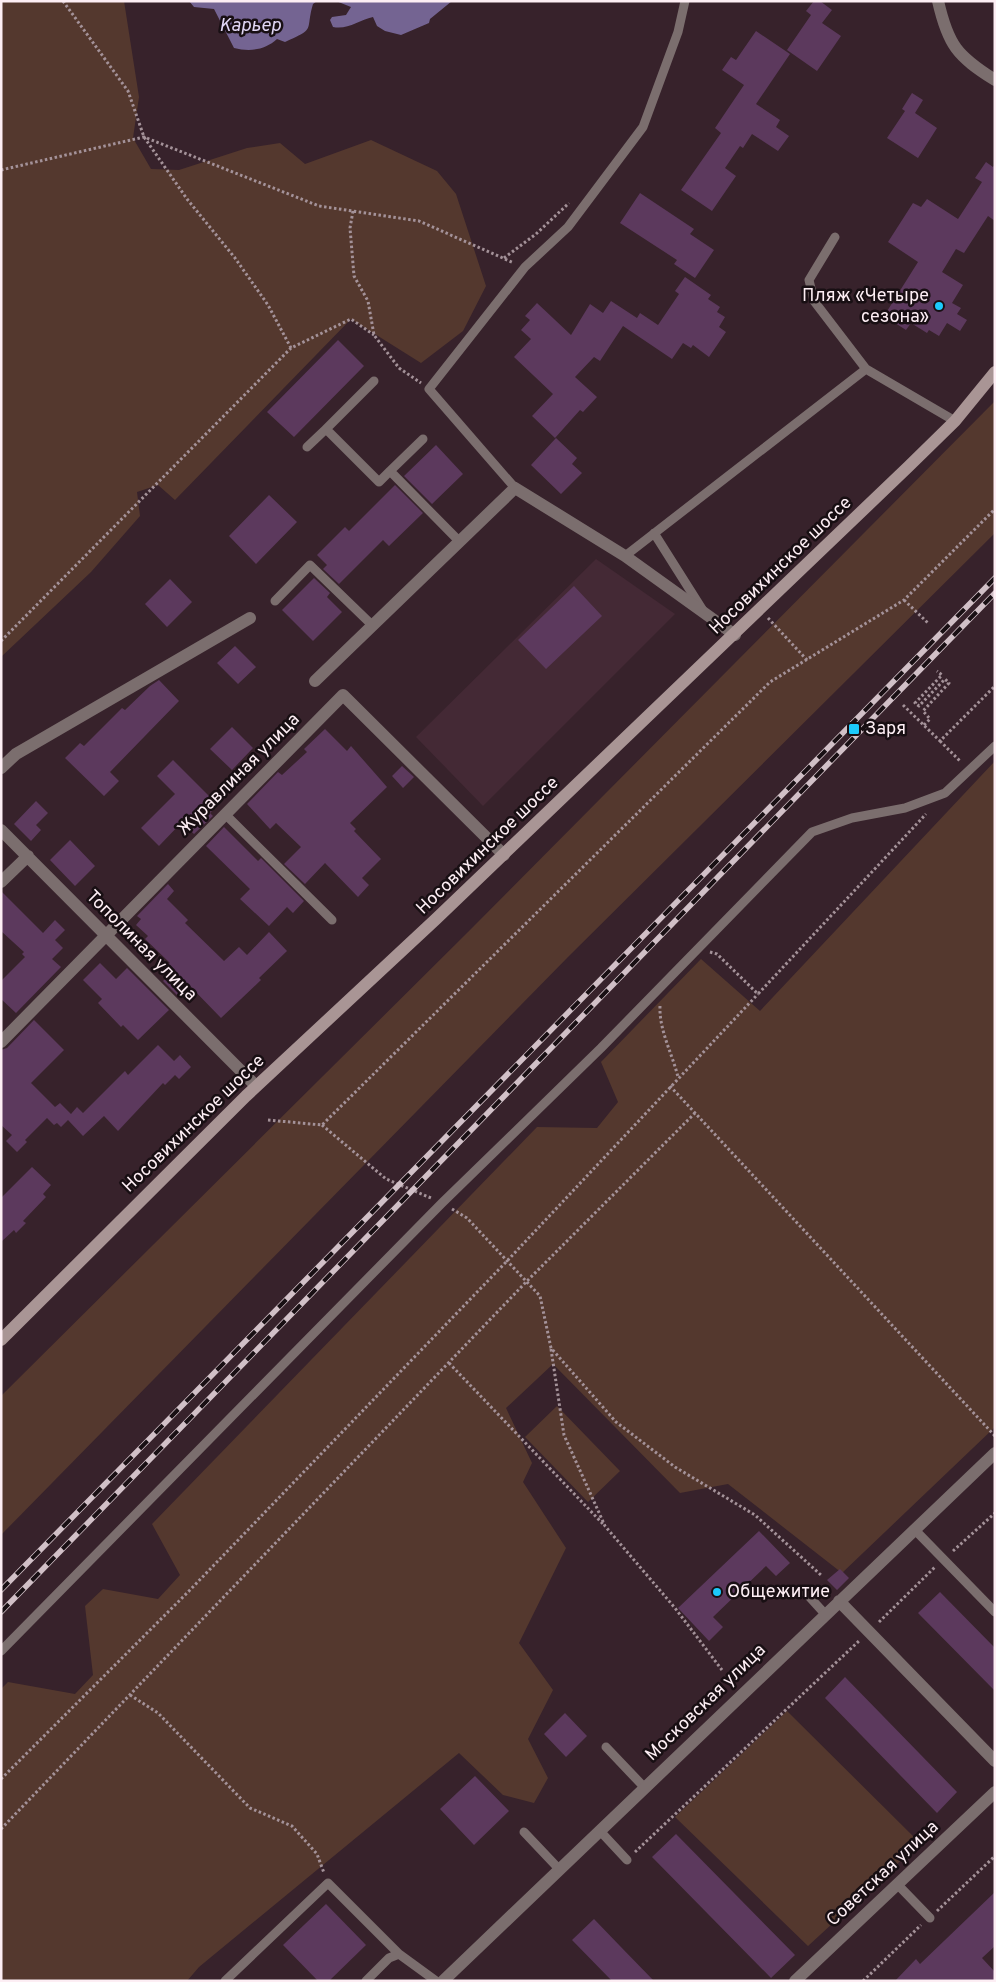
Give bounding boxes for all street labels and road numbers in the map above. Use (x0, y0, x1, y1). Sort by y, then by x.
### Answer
street label: Носовихинское шоссе (705, 492, 857, 640)
street label: Журавлиная улица (173, 709, 305, 841)
street label: Носовихинское шоссе (412, 772, 564, 920)
street label: Тополиная улица (81, 886, 201, 1006)
street label: Носовихинское шоссе (118, 1050, 270, 1198)
street label: Московская улица (641, 1639, 771, 1767)
street label: Советская улица (822, 1816, 944, 1932)

